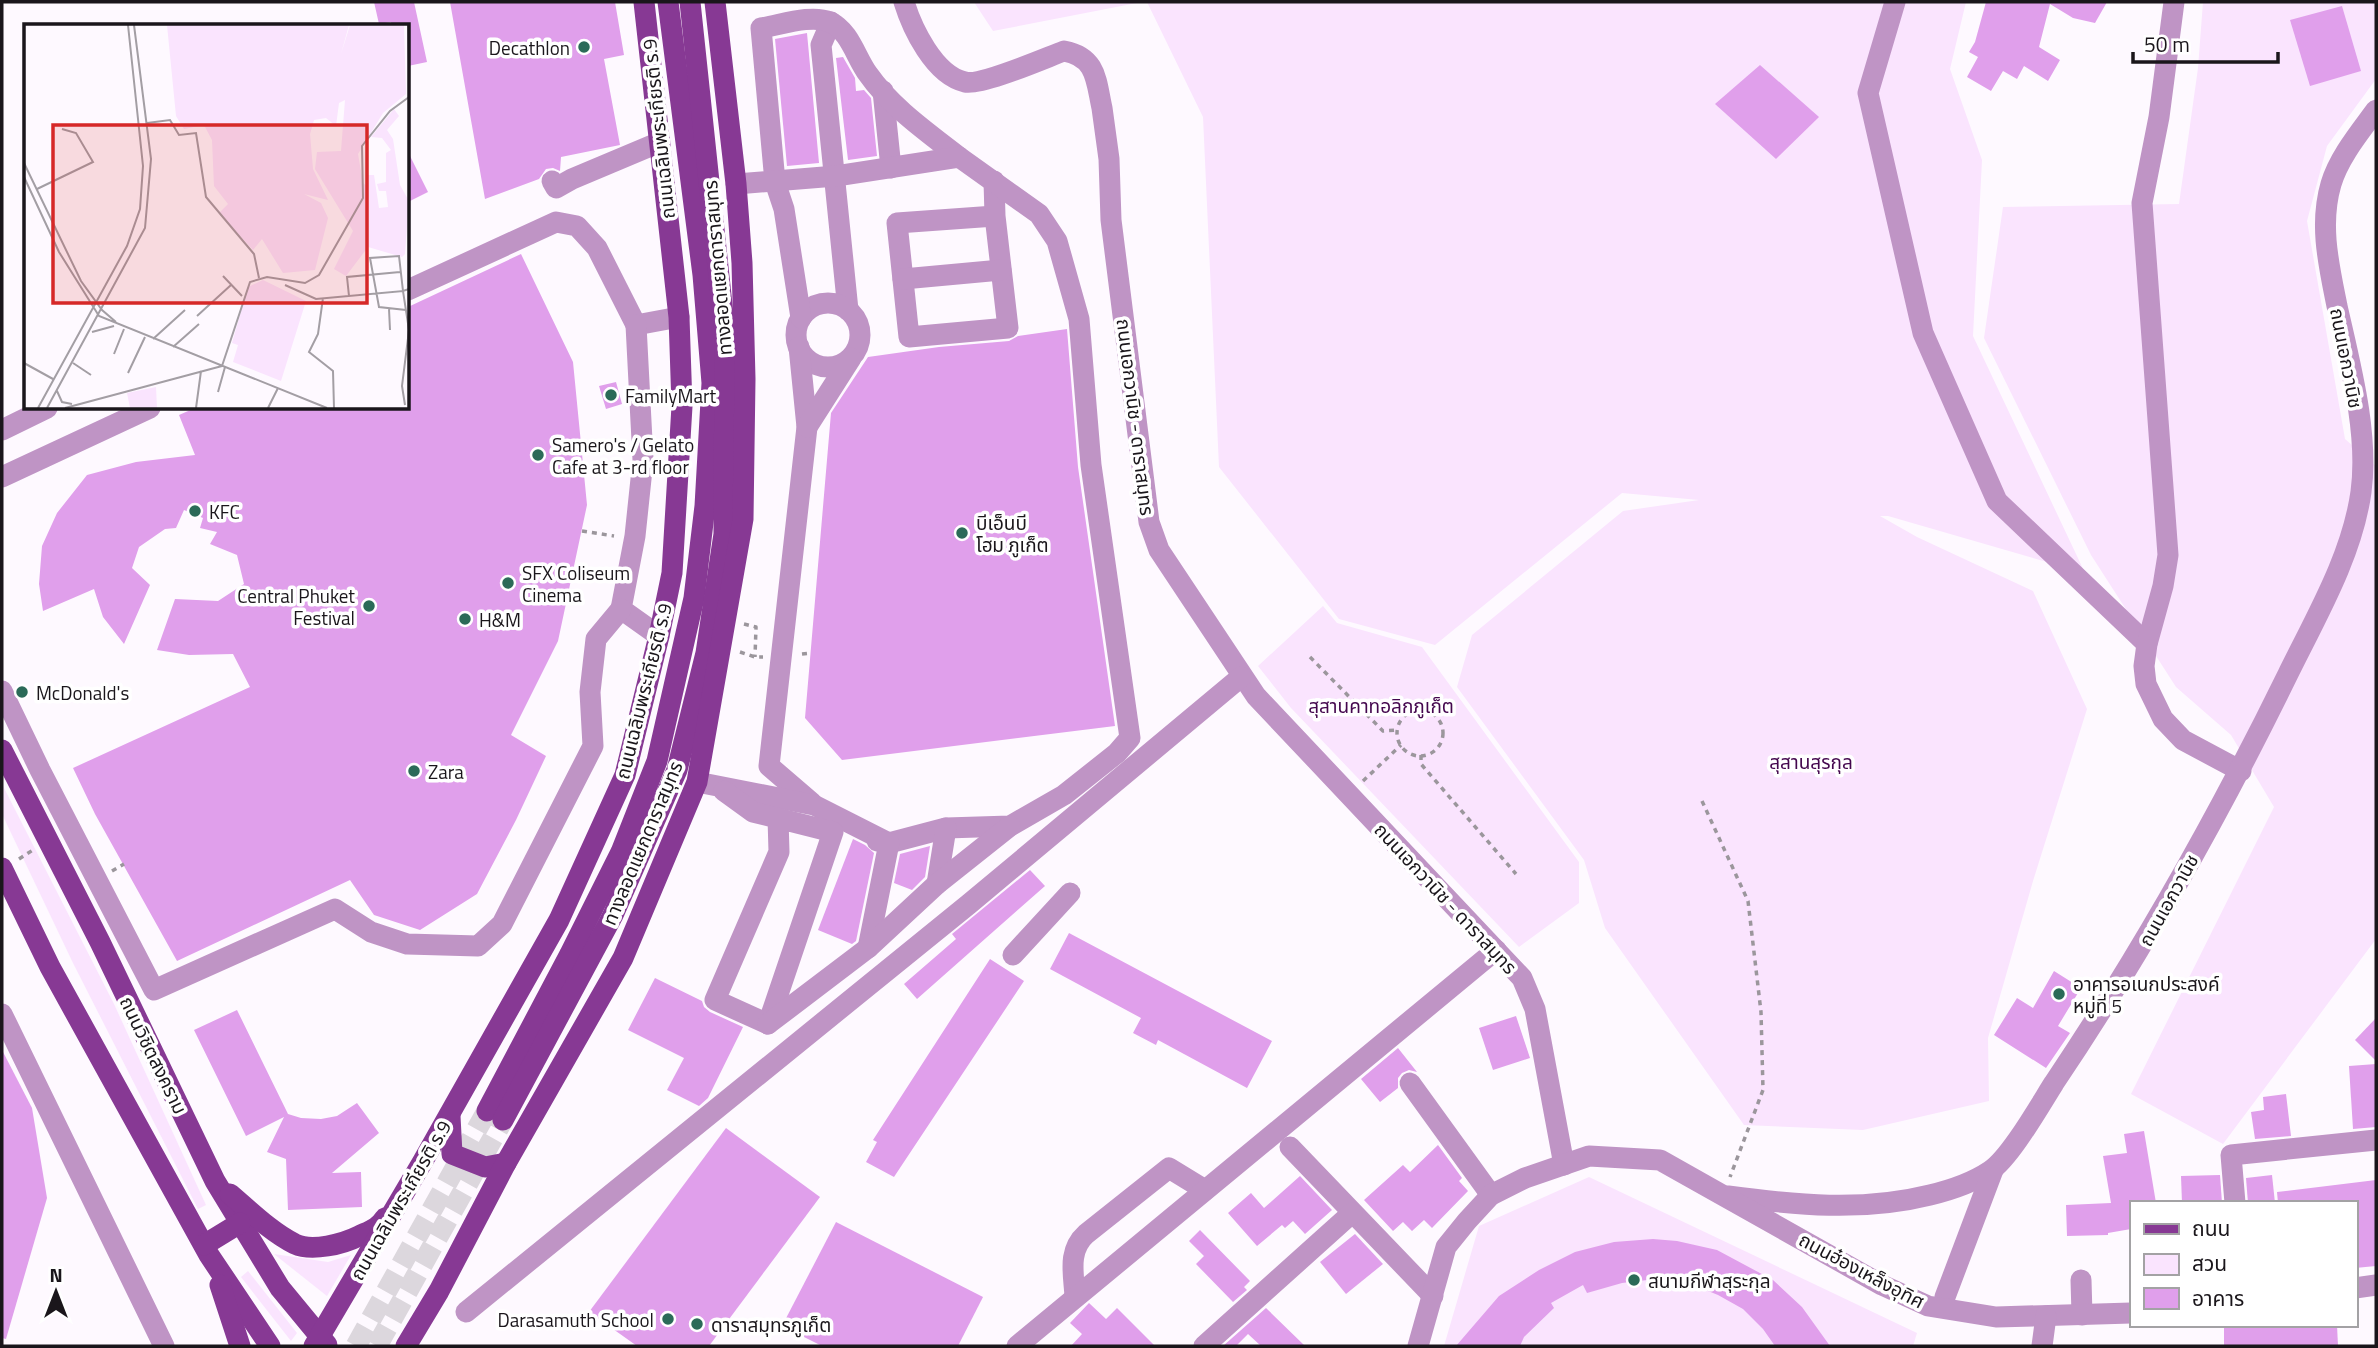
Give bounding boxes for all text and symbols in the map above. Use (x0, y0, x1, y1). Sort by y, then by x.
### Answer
scale bar (2133, 21, 2278, 65)
inset map (24, 24, 410, 410)
text: 50 m (2144, 28, 2190, 60)
place label: Decathlon (489, 33, 570, 62)
street label: ถนนเฉลิมพระเกียรติ ร.9 (634, 38, 682, 220)
marker: Decathlon (576, 39, 592, 55)
street label: ทางลอดแยกดาราสมุทร (695, 179, 739, 357)
street label: ถนนเอกวานิช (2323, 305, 2371, 411)
street label: ถนนเอกวานิช - ดาราสมุทร (1110, 317, 1162, 517)
place label: FamilyMart (625, 381, 717, 410)
marker: FamilyMart (603, 387, 619, 403)
place label: Samero's / Gelato Cafe at 3-rd floor (552, 430, 694, 481)
marker: Samero's / Gelato Cafe at 3-rd floor (530, 447, 546, 463)
place label: KFC (209, 497, 240, 526)
marker: KFC (187, 503, 203, 519)
place label: บีเอ็นบี โฮม ภูเก็ต (976, 508, 1049, 559)
marker: บีเอ็นบี โฮม ภูเก็ต (954, 525, 970, 541)
place label: SFX Coliseum Cinema (522, 558, 630, 609)
marker: SFX Coliseum Cinema (500, 575, 516, 591)
place label: Central Phuket Festival (237, 581, 355, 632)
marker: Central Phuket Festival (361, 598, 377, 614)
street label: ถนนเฉลิมพระเกียรติ ร.9 (607, 600, 679, 782)
place label: H&M (479, 605, 521, 634)
marker: H&M (457, 611, 473, 627)
place label: McDonald's (36, 678, 129, 707)
marker: McDonald's (14, 684, 30, 700)
park label: สุสานคาทอลิกภูเก็ต (1308, 691, 1454, 720)
park label: สุสานสุรกุล (1769, 747, 1853, 776)
street label: ทางลอดแยกดาราสมุทร (594, 756, 690, 930)
place label: Zara (428, 757, 464, 786)
marker: Zara (406, 763, 422, 779)
street label: ถนนเอกวานิช - ดาราสมุทร (1368, 816, 1524, 980)
street label: ถนนเอกวานิช (2131, 849, 2205, 951)
place label: อาคารอเนกประสงค์ หมู่ที่ 5 (2073, 969, 2220, 1020)
marker: อาคารอเนกประสงค์ หมู่ที่ 5 (2051, 986, 2067, 1002)
street label: ถนนวิชิตสงคราม (113, 991, 195, 1119)
street label: ถนนเฉลิมพระเกียรติ ร.9 (342, 1114, 458, 1286)
legend (2130, 1201, 2357, 1327)
text: ถนน (2192, 1212, 2230, 1244)
street label: ถนนฮ๋องเหล็งอุทิศ (1794, 1225, 1930, 1315)
text: สวน (2192, 1247, 2227, 1279)
north arrow (21, 1257, 91, 1327)
text: N (49, 1260, 63, 1289)
place label: สนามกีฬาสุระกุล (1648, 1266, 1771, 1295)
marker: สนามกีฬาสุระกุล (1626, 1272, 1642, 1288)
text: อาคาร (2192, 1282, 2244, 1314)
place label: Darasamuth School (498, 1305, 654, 1334)
place label: ดาราสมุทรภูเก็ต (711, 1310, 831, 1339)
marker: Darasamuth School (660, 1311, 676, 1327)
marker: ดาราสมุทรภูเก็ต (689, 1316, 705, 1332)

